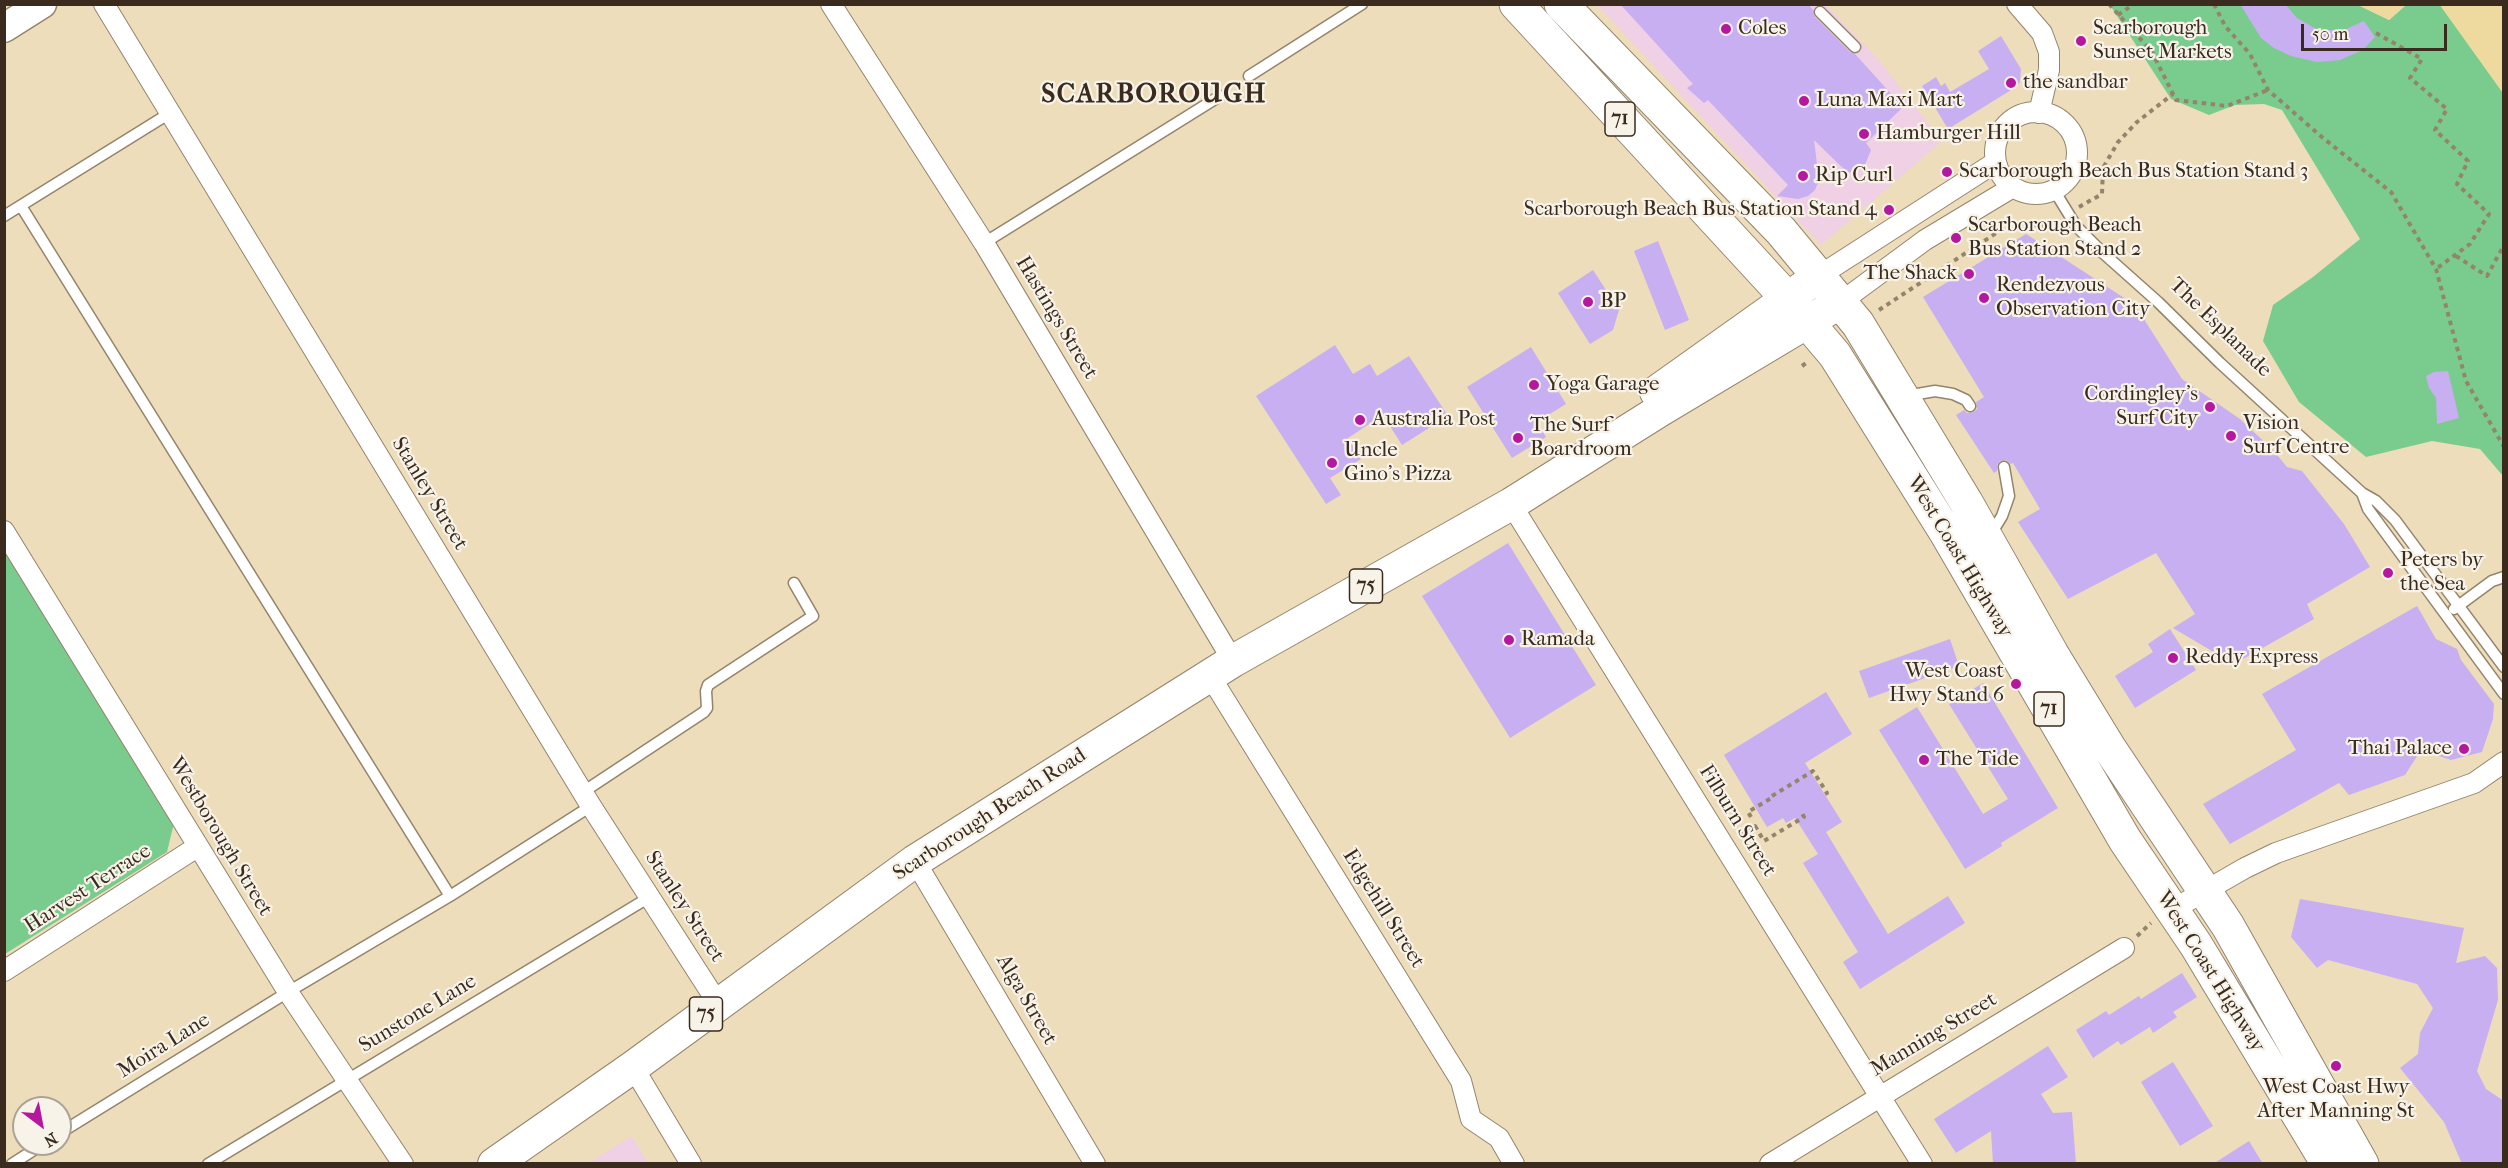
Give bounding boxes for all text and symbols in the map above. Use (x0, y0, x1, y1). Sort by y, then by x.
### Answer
scale bar (2304, 12, 2450, 50)
place label: Coles (1738, 16, 1786, 42)
place label: Scarborough Sunset Markets (2093, 16, 2232, 66)
marker: Coles (1719, 22, 1733, 36)
text: 50 m (2312, 24, 2348, 45)
marker: Scarborough Sunset Markets (2074, 34, 2088, 48)
place label: the sandbar (2023, 70, 2128, 96)
marker: the sandbar (2004, 76, 2018, 90)
district label: SCARBOROUGH (1041, 79, 1267, 111)
place label: Luna Maxi Mart (1816, 88, 1963, 114)
marker: Luna Maxi Mart (1797, 94, 1811, 108)
road number: 71 (1605, 102, 1635, 136)
place label: Hamburger Hill (1876, 121, 2021, 147)
marker: Hamburger Hill (1857, 127, 1871, 141)
place label: Scarborough Beach Bus Station Stand 3 (1959, 159, 2308, 185)
place label: Rip Curl (1815, 163, 1893, 189)
marker: Scarborough Beach Bus Station Stand 3 (1940, 165, 1954, 179)
marker: Rip Curl (1796, 169, 1810, 183)
place label: Scarborough Beach Bus Station Stand 4 (1524, 197, 1877, 223)
marker: Scarborough Beach Bus Station Stand 4 (1882, 203, 1896, 217)
place label: Scarborough Beach Bus Station Stand 2 (1968, 213, 2142, 263)
marker: Scarborough Beach Bus Station Stand 2 (1949, 231, 1963, 245)
street label: Hastings Street (1009, 252, 1103, 384)
place label: The Shack (1863, 261, 1957, 287)
marker: The Shack (1962, 267, 1976, 281)
place label: Rendezvous Observation City (1996, 273, 2150, 323)
street label: The Esplanade (2164, 273, 2276, 383)
place label: BP (1600, 289, 1626, 315)
marker: Rendezvous Observation City (1977, 291, 1991, 305)
marker: BP (1581, 295, 1595, 309)
place label: Yoga Garage (1546, 372, 1659, 398)
marker: Yoga Garage (1527, 378, 1541, 392)
place label: Cordingley's Surf City (2084, 382, 2198, 432)
marker: Cordingley's Surf City (2203, 400, 2217, 414)
place label: Australia Post (1372, 407, 1496, 433)
place label: Vision Surf Centre (2243, 411, 2349, 461)
marker: Australia Post (1353, 413, 1367, 427)
place label: The Surf Boardroom (1530, 413, 1632, 463)
marker: Vision Surf Centre (2224, 429, 2238, 443)
marker: The Surf Boardroom (1511, 431, 1525, 445)
street label: Stanley Street (385, 433, 473, 555)
place label: Uncle Gino's Pizza (1344, 438, 1452, 488)
marker: Uncle Gino's Pizza (1325, 456, 1339, 470)
street label: West Coast Highway (1901, 471, 2017, 643)
place label: Peters by the Sea (2400, 548, 2483, 598)
marker: Peters by the Sea (2381, 566, 2395, 580)
road number: 75 (1350, 569, 1382, 603)
place label: Ramada (1521, 627, 1595, 653)
marker: Ramada (1502, 633, 1516, 647)
place label: Reddy Express (2185, 645, 2318, 671)
marker: Reddy Express (2166, 651, 2180, 665)
place label: West Coast Hwy Stand 6 (1889, 659, 2004, 709)
marker: West Coast Hwy Stand 6 (2009, 677, 2023, 691)
road number: 71 (2034, 692, 2064, 726)
place label: Thai Palace (2348, 736, 2452, 762)
marker: Thai Palace (2457, 742, 2471, 756)
street label: Scarborough Beach Road (889, 743, 1091, 887)
place label: The Tide (1936, 747, 2019, 773)
street label: Westborough Street (163, 753, 277, 921)
marker: The Tide (1917, 753, 1931, 767)
street label: Filburn Street (1693, 761, 1781, 881)
street label: Harvest Terrace (20, 839, 156, 939)
street label: Edgehill Street (1336, 845, 1430, 973)
street label: Stanley Street (639, 847, 729, 967)
street label: West Coast Highway (2150, 887, 2270, 1057)
street label: Alga Street (990, 950, 1062, 1050)
street label: Sunstone Lane (355, 969, 481, 1059)
street label: Manning Street (1866, 987, 2002, 1083)
road number: 75 (690, 997, 722, 1031)
street label: Moira Lane (113, 1008, 215, 1084)
marker: West Coast Hwy After Manning St (2329, 1059, 2343, 1073)
place label: West Coast Hwy After Manning St (2257, 1075, 2415, 1125)
north arrow (12, 1096, 72, 1156)
text: N (41, 1129, 61, 1151)

